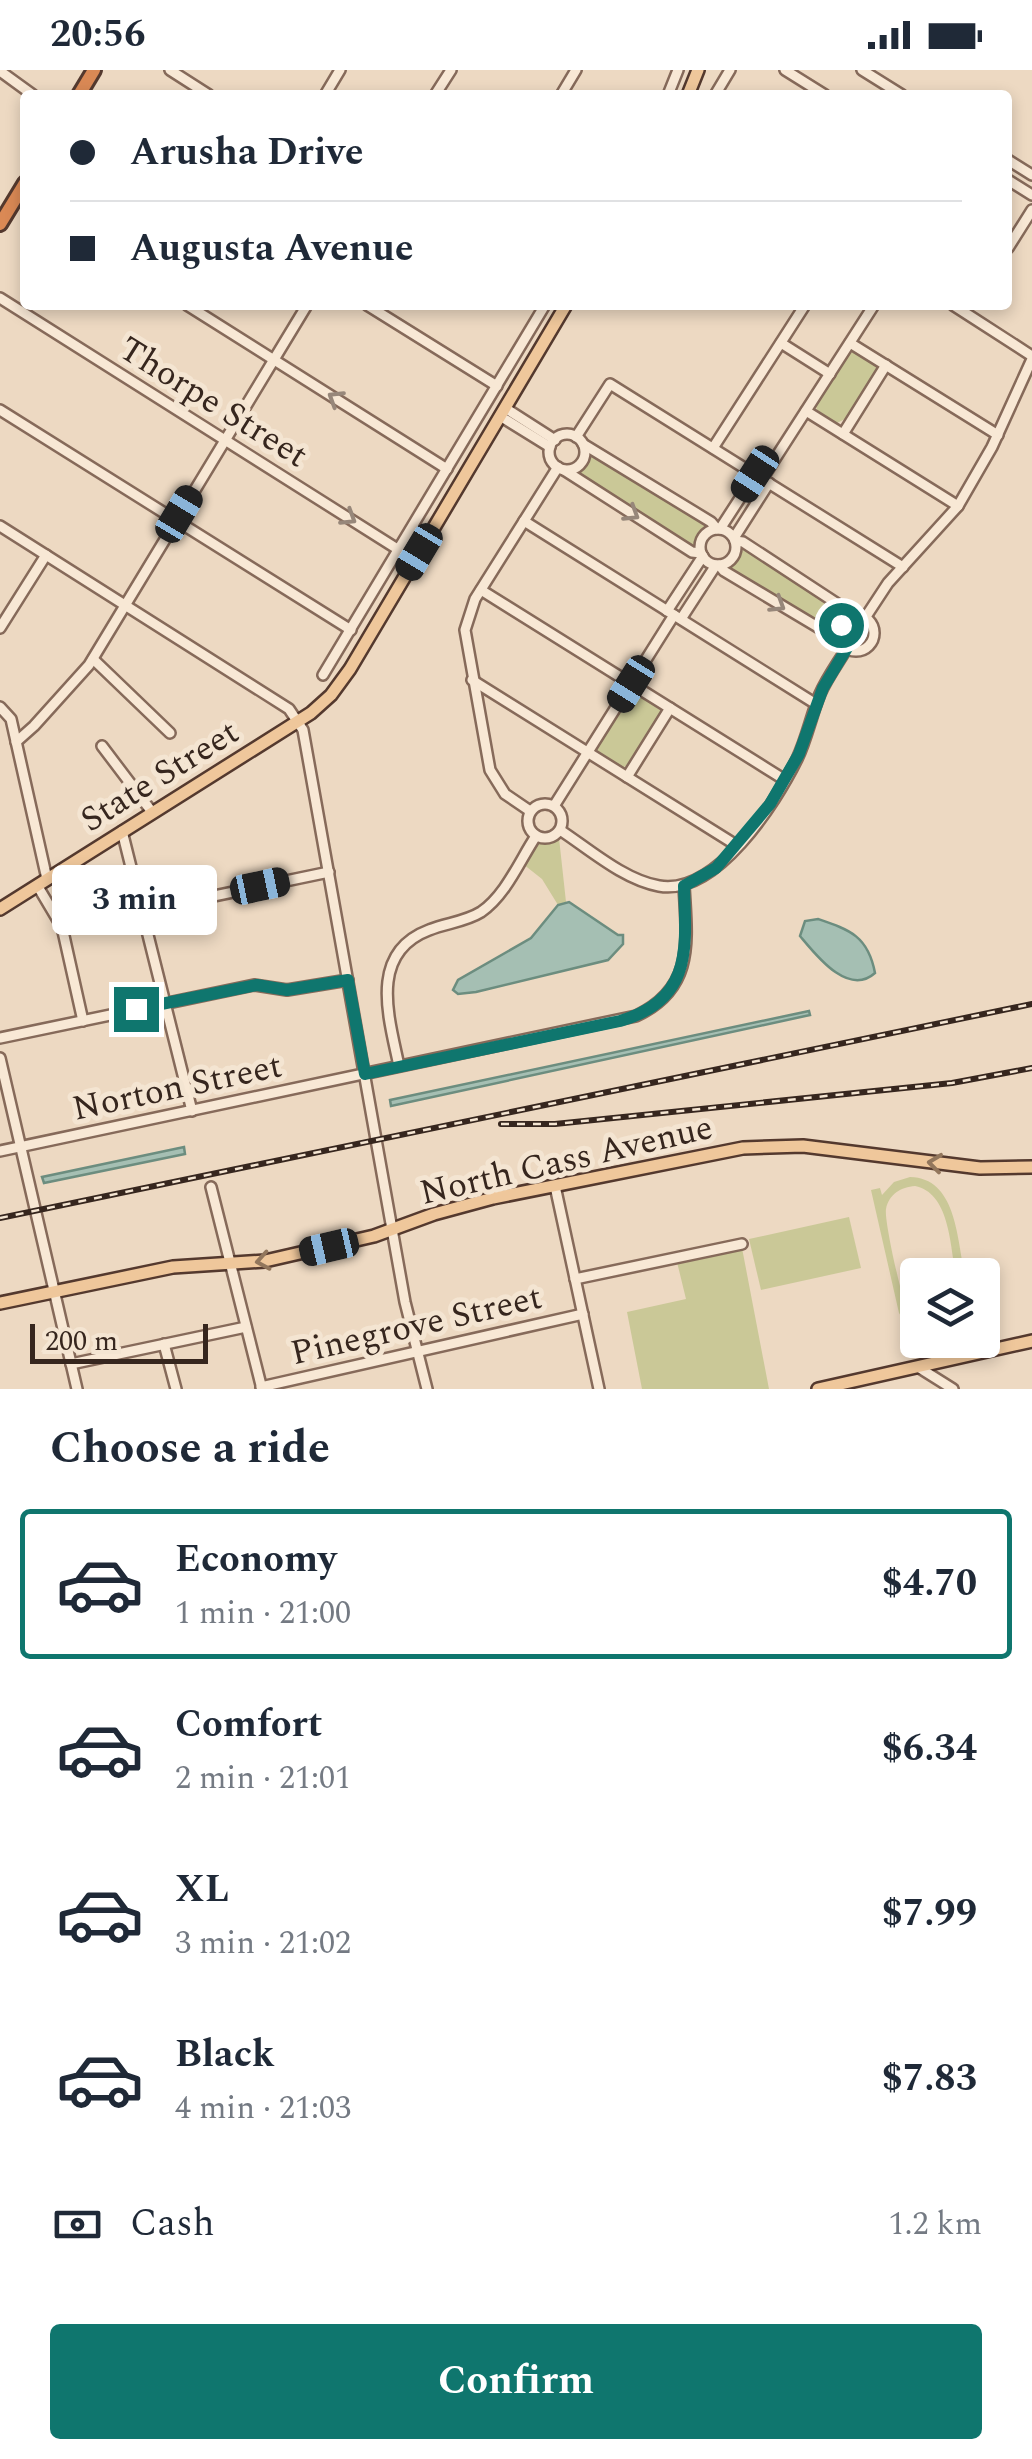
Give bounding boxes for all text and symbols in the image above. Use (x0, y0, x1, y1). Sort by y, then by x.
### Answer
text: 20:56 (50, 6, 145, 64)
text: Arusha Drive (130, 124, 364, 182)
text: Augusta Avenue (130, 220, 414, 278)
street label: Thorpe Street (108, 323, 318, 482)
one-way arrow (328, 392, 346, 411)
car (726, 441, 784, 507)
car (151, 481, 207, 547)
one-way arrow (621, 502, 639, 521)
one-way arrow (338, 506, 356, 525)
car (391, 519, 447, 585)
one-way arrow (768, 593, 786, 612)
route start (819, 603, 864, 648)
car (602, 651, 660, 717)
street label: State Street (70, 707, 249, 846)
callout: 3 min (54, 864, 218, 934)
car (228, 865, 292, 907)
text: 3 min (92, 875, 177, 924)
route end (114, 987, 159, 1032)
street label: Norton Street (68, 1039, 287, 1136)
street label: North Cass Avenue (415, 1101, 718, 1220)
one-way arrow (926, 1153, 942, 1174)
car (296, 1226, 362, 1268)
one-way arrow (255, 1250, 272, 1271)
map controls (900, 1258, 1000, 1358)
button: layers (900, 1258, 1000, 1358)
street label: Pinegrove Street (285, 1271, 547, 1380)
scale bar (30, 1319, 208, 1364)
text: 200 m (45, 1320, 118, 1363)
text: Choose a ride (50, 1414, 330, 1483)
text: Economy (175, 1531, 336, 1589)
icon: car (55, 1539, 145, 1629)
text: $4.70 (882, 1555, 977, 1613)
text: 1 min · 21:00 (175, 1589, 351, 1638)
text: Comfort (175, 1696, 322, 1754)
icon: car (55, 1704, 145, 1794)
text: $6.34 (882, 1720, 977, 1778)
text: 2 min · 21:01 (175, 1754, 351, 1803)
text: XL (175, 1861, 229, 1919)
icon: car (55, 1869, 145, 1959)
text: $7.99 (882, 1885, 977, 1943)
text: 3 min · 21:02 (175, 1919, 351, 1968)
text: Black (175, 2026, 275, 2084)
icon: car (55, 2034, 145, 2124)
text: $7.83 (882, 2050, 977, 2108)
text: 4 min · 21:03 (175, 2084, 351, 2133)
text: Cash (130, 2195, 215, 2253)
icon: cash (50, 2197, 105, 2252)
text: 1.2 km (889, 2200, 982, 2249)
button: Confirm (50, 2324, 982, 2439)

